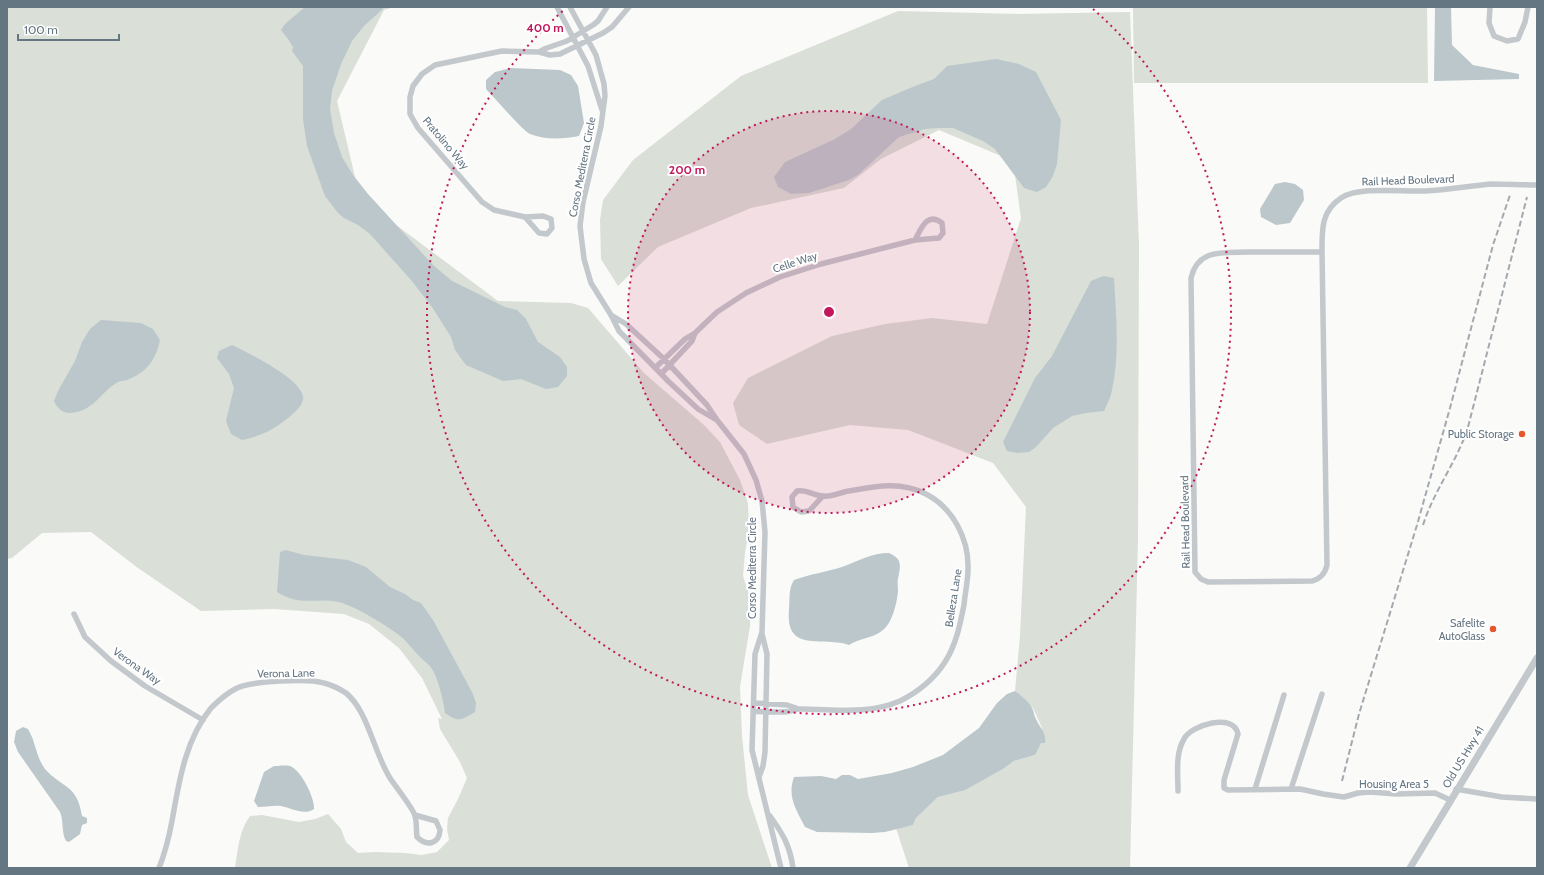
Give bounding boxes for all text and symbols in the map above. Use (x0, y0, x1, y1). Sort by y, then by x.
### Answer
scale bar (18, 16, 119, 42)
text: 400 m (526, 20, 564, 35)
text: 100 m (24, 22, 58, 37)
street label: Pratolino Way (420, 114, 472, 173)
street label: Corso Mediterra Circle (565, 115, 599, 218)
text: 200 m (669, 162, 705, 177)
street label: Rail Head Boulevard (1361, 171, 1455, 189)
street label: Celle Way (771, 248, 819, 276)
centre of rings (822, 305, 836, 319)
place label: Public Storage (1448, 427, 1514, 441)
marker: Public Storage (1517, 429, 1527, 439)
street label: Rail Head Boulevard (1177, 475, 1193, 569)
street label: Corso Mediterra Circle (745, 517, 759, 619)
street label: Belleza Lane (942, 568, 965, 628)
place label: Safelite AutoGlass (1439, 616, 1485, 643)
marker: Safelite AutoGlass (1488, 624, 1498, 634)
street label: Verona Way (110, 644, 164, 688)
street label: Verona Lane (257, 665, 315, 681)
street label: Old US Hwy 41 (1439, 723, 1487, 791)
street label: Housing Area 5 (1359, 777, 1429, 791)

